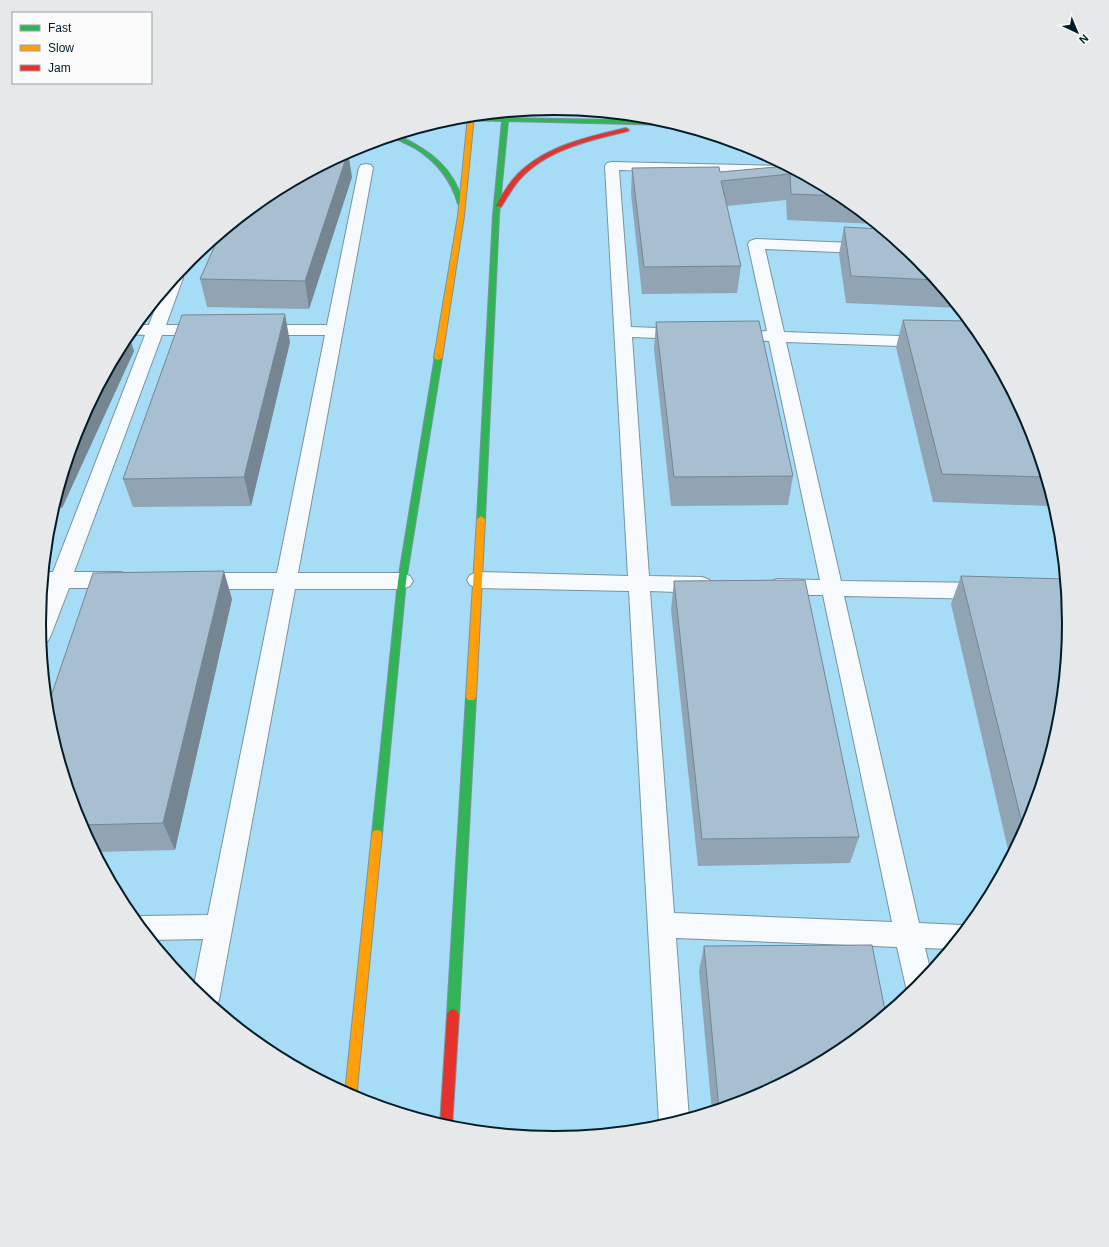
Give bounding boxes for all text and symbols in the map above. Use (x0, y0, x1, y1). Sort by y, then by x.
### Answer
legend (12, 12, 152, 84)
north arrow (1057, 12, 1097, 52)
text: Fast (48, 21, 72, 35)
text: N (1077, 32, 1091, 46)
text: Slow (48, 41, 74, 55)
text: Jam (48, 61, 71, 75)

